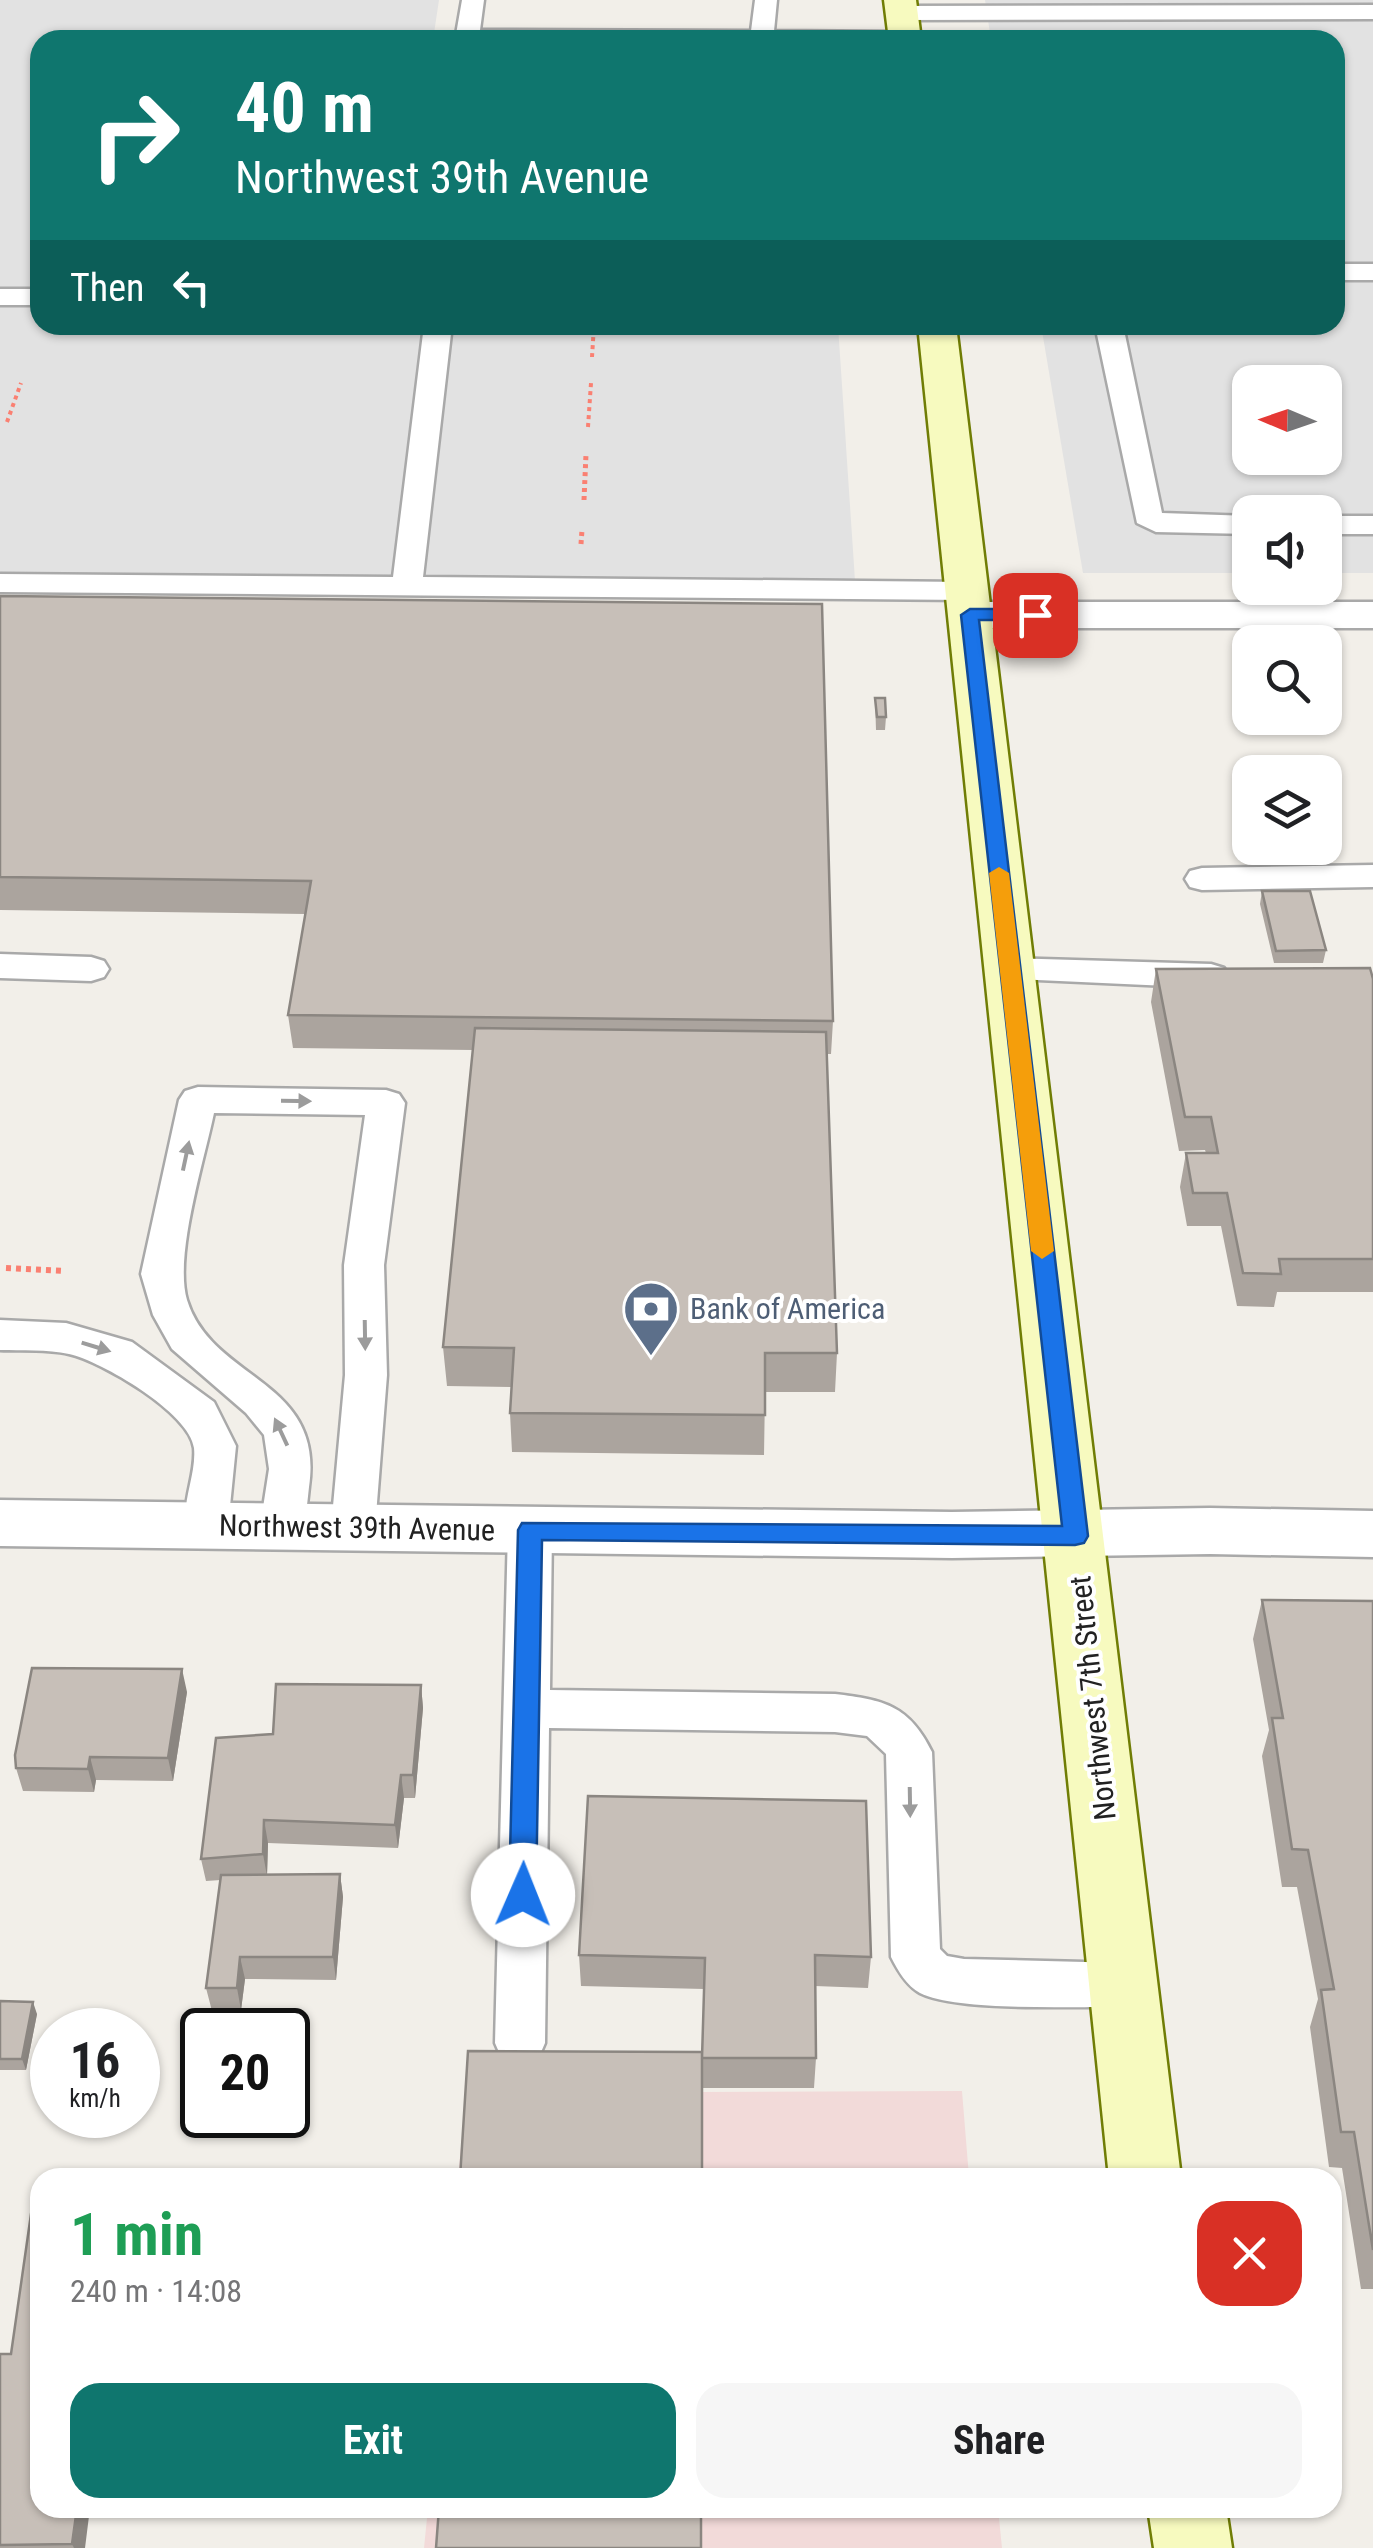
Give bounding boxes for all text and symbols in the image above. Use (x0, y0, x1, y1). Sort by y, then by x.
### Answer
text: 40 m (235, 67, 374, 149)
icon: right (70, 70, 200, 200)
text: Northwest 39th Avenue (235, 151, 649, 204)
icon: left (164, 260, 219, 315)
text: Then (70, 266, 144, 310)
north arrow (1232, 365, 1342, 475)
map controls (1232, 365, 1342, 865)
button: sound (1232, 495, 1342, 605)
pin (993, 573, 1078, 658)
icon: arrive (1008, 588, 1063, 643)
button: search (1232, 625, 1342, 735)
button: layers (1232, 755, 1342, 865)
one-way arrow (280, 1094, 312, 1110)
one-way arrow (179, 1141, 194, 1172)
bank icon: Bank of America (621, 1279, 681, 1358)
place label: Bank of America (690, 1291, 885, 1326)
one-way arrow (357, 1320, 373, 1352)
one-way arrow (81, 1340, 112, 1355)
one-way arrow (273, 1417, 290, 1446)
street label: Northwest 39th Avenue (219, 1508, 495, 1547)
street label: Northwest 7th Street (1062, 1574, 1123, 1822)
one-way arrow (902, 1786, 918, 1818)
position arrow (471, 1843, 575, 1947)
speed limit sign: 20 (180, 2008, 310, 2138)
text: 16 (70, 2032, 120, 2090)
text: km/h (69, 2084, 121, 2113)
text: 1 min (70, 2199, 203, 2270)
button: close (1197, 2201, 1302, 2306)
text: 240 m · 14:08 (70, 2272, 242, 2310)
button: Exit (70, 2383, 676, 2498)
button: Share (696, 2383, 1302, 2498)

